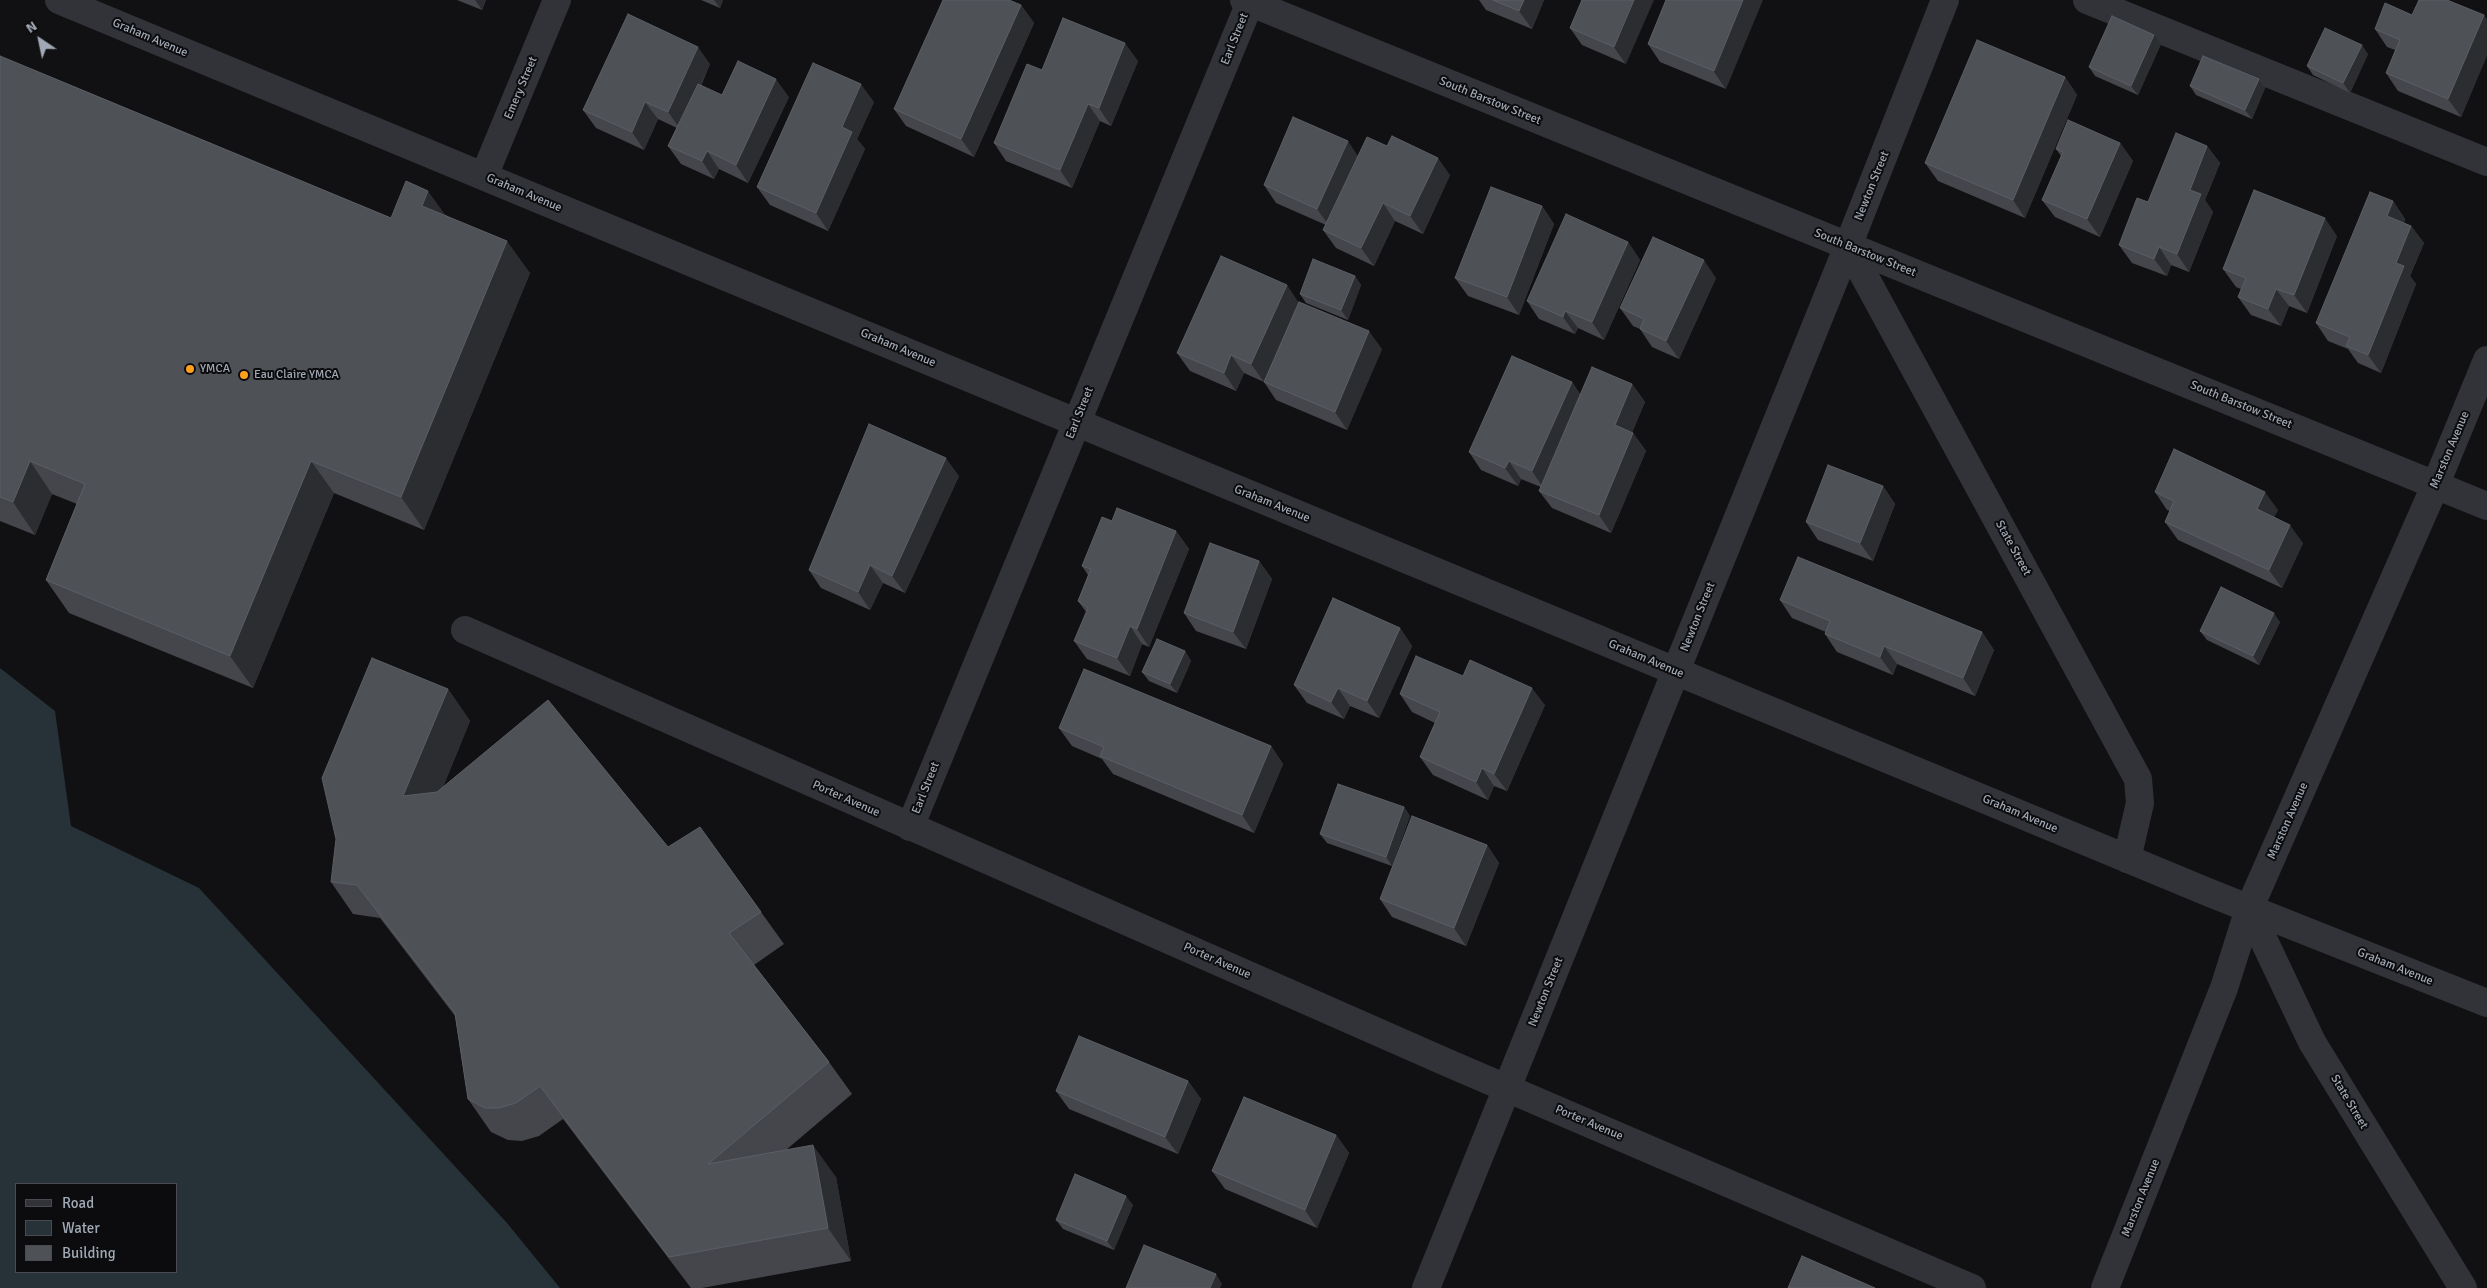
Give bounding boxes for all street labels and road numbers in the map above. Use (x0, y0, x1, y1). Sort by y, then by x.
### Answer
street label: Earl Street (1218, 11, 1252, 67)
street label: Graham Avenue (110, 16, 190, 60)
street label: Emery Street (501, 55, 541, 121)
street label: South Barstow Street (1437, 74, 1543, 128)
street label: Newton Street (1852, 149, 1892, 223)
street label: Graham Avenue (484, 171, 564, 215)
street label: South Barstow Street (1812, 226, 1918, 280)
street label: Graham Avenue (858, 326, 938, 370)
street label: South Barstow Street (2188, 378, 2294, 432)
street label: Earl Street (1063, 385, 1097, 441)
street label: Marston Avenue (2427, 409, 2473, 491)
street label: Graham Avenue (1232, 482, 1312, 526)
street label: State Street (1992, 518, 2034, 578)
street label: Newton Street (1678, 580, 1718, 654)
street label: Graham Avenue (1606, 637, 1686, 681)
street label: Earl Street (909, 760, 943, 816)
street label: Porter Avenue (810, 778, 882, 820)
street label: Marston Avenue (2265, 780, 2311, 862)
street label: Graham Avenue (1980, 792, 2060, 836)
street label: Porter Avenue (1181, 940, 1253, 982)
street label: Graham Avenue (2355, 945, 2435, 989)
street label: Newton Street (1526, 955, 1566, 1029)
street label: State Street (2327, 1072, 2371, 1132)
street label: Porter Avenue (1553, 1102, 1625, 1144)
street label: Marston Avenue (2119, 1157, 2163, 1239)

